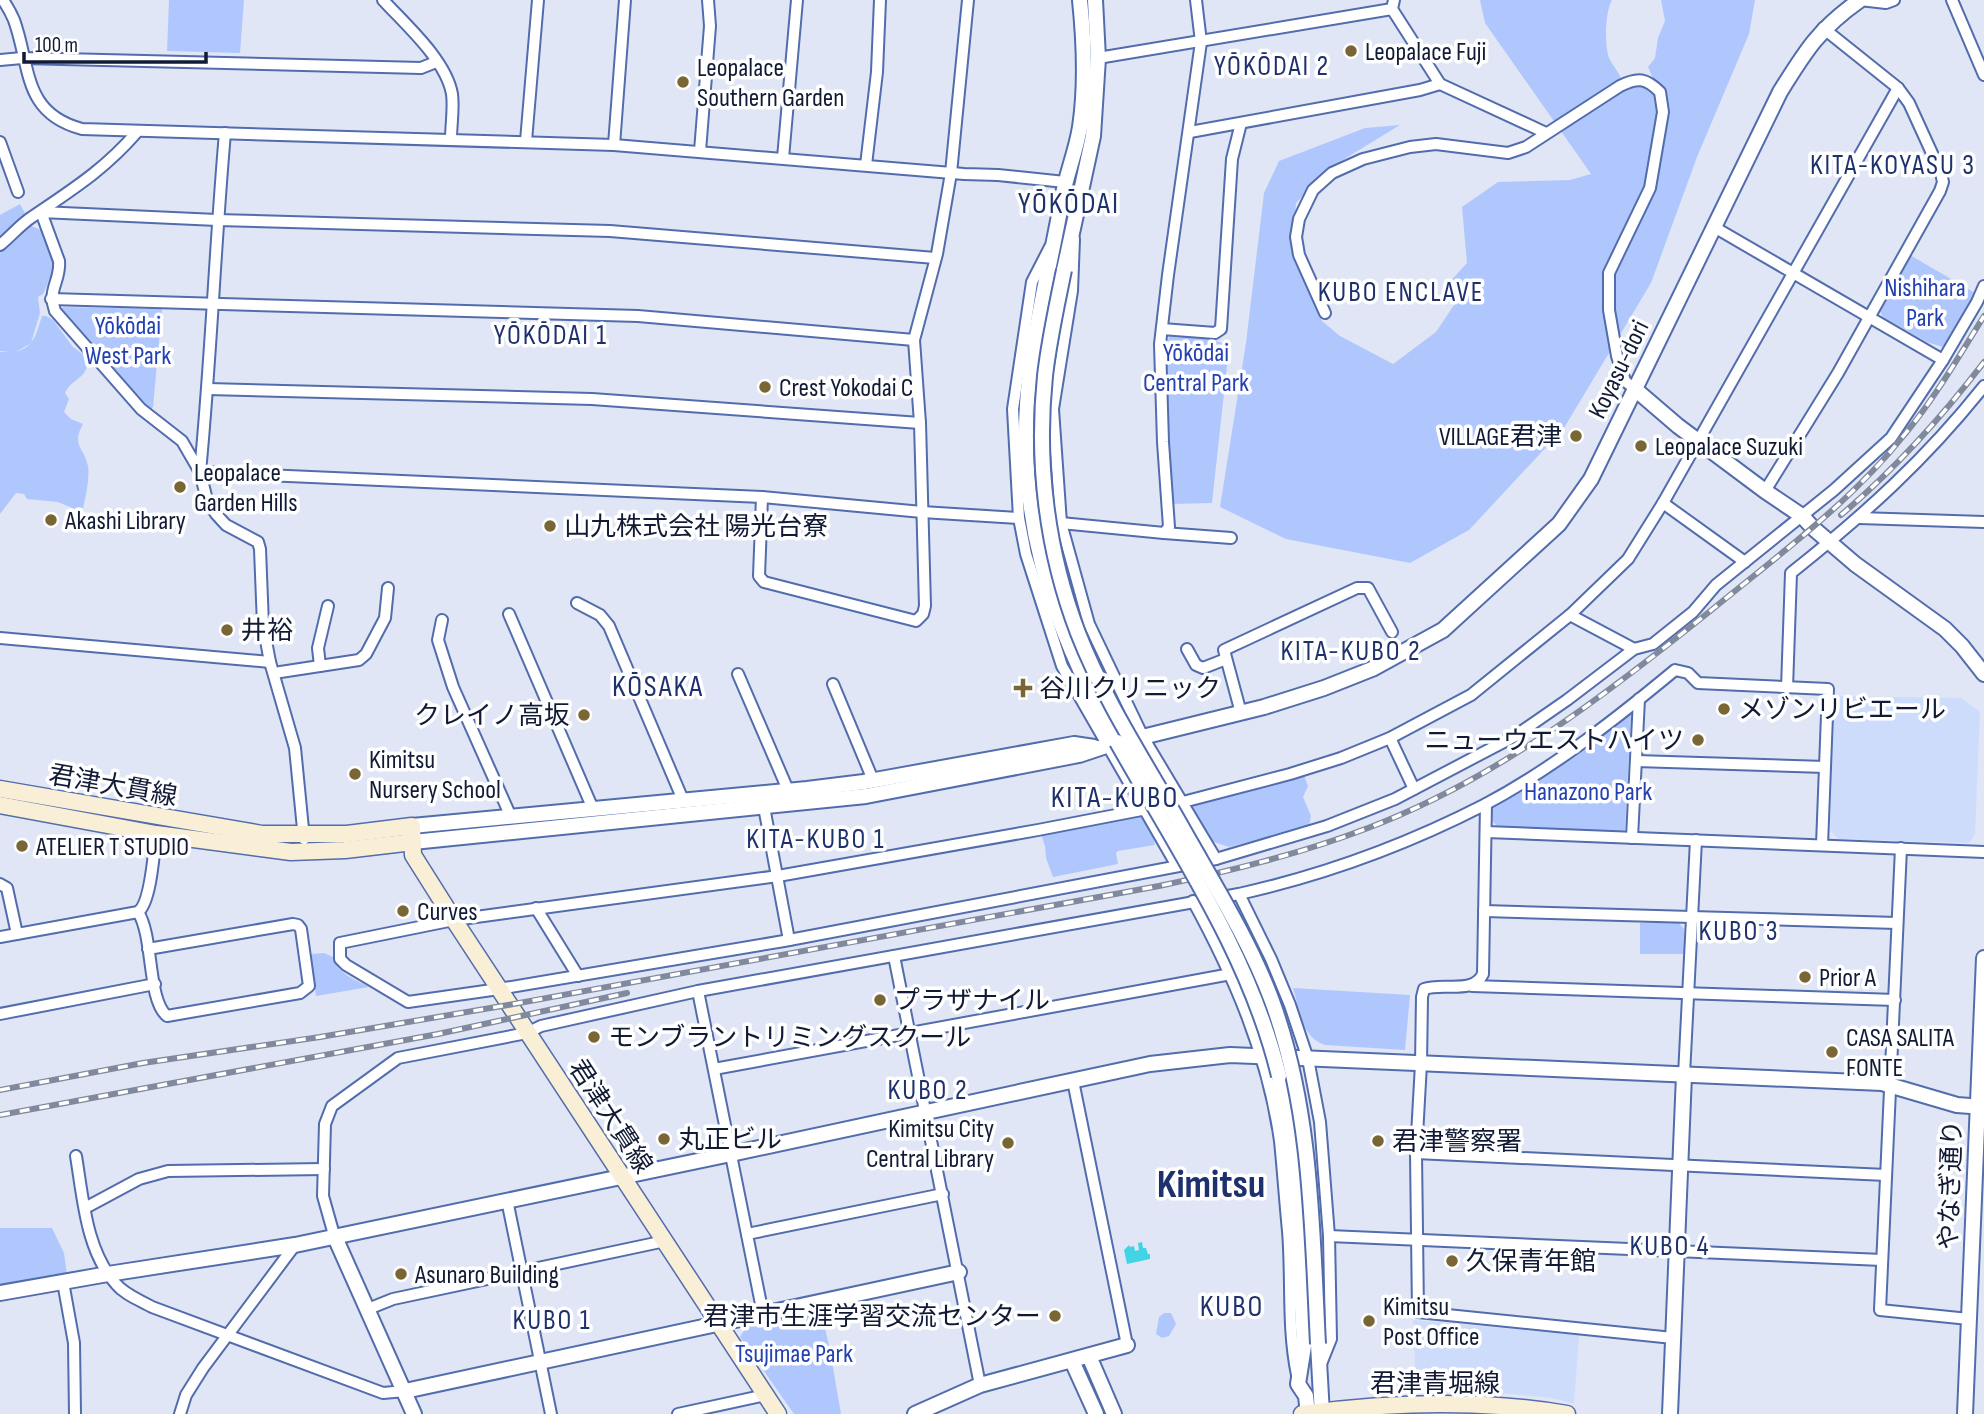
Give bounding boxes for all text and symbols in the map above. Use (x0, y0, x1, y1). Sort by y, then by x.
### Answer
scale bar (24, 21, 206, 65)
text: 100 m (35, 33, 78, 58)
place label: Leopalace Fuji (1365, 37, 1486, 68)
marker: Leopalace Fuji (1343, 43, 1359, 59)
district label: YŌKŌDAI 2 (1214, 50, 1330, 83)
place label: Leopalace Southern Garden (697, 53, 844, 114)
marker: Leopalace Southern Garden (675, 74, 691, 90)
district label: KITA-KOYASU 3 (1810, 149, 1976, 182)
district label: YŌKŌDAI (1018, 186, 1120, 222)
park label: Nishihara Park (1884, 273, 1966, 334)
district label: KUBO ENCLAVE (1318, 276, 1484, 309)
park label: Yōkōdai West Park (85, 311, 171, 372)
street label: Koyasu-dori (1582, 316, 1656, 424)
district label: YŌKŌDAI 1 (494, 319, 608, 352)
park label: Yōkōdai Central Park (1143, 338, 1249, 399)
place label: Crest Yokodai C (779, 373, 913, 404)
marker: Crest Yokodai C (757, 379, 773, 395)
place label: VILLAGE君津 (1439, 422, 1562, 453)
marker: VILLAGE君津 (1568, 428, 1584, 444)
place label: Leopalace Suzuki (1655, 432, 1803, 463)
marker: Leopalace Suzuki (1633, 438, 1649, 454)
place label: Leopalace Garden Hills (194, 458, 298, 519)
marker: Leopalace Garden Hills (172, 479, 188, 495)
place label: Akashi Library (64, 506, 186, 537)
marker: Akashi Library (43, 512, 59, 528)
place label: 山九株式会社 陽光台寮 (564, 512, 828, 543)
marker: 山九株式会社 陽光台寮 (542, 518, 558, 534)
place label: 井裕 (241, 616, 293, 647)
marker: 井裕 (219, 622, 235, 638)
district label: KITA-KUBO 2 (1280, 635, 1422, 668)
district label: KŌSAKA (612, 669, 704, 705)
place label: 谷川クリニック (1039, 674, 1221, 705)
marker: 谷川クリニック (1013, 678, 1033, 698)
place label: メゾンリビエール (1738, 695, 1946, 726)
place label: クレイノ高坂 (414, 701, 570, 732)
marker: メゾンリビエール (1716, 701, 1732, 717)
marker: クレイノ高坂 (576, 707, 592, 723)
place label: ニューウエストハイツ (1425, 726, 1684, 757)
marker: ニューウエストハイツ (1690, 732, 1706, 748)
place label: Kimitsu Nursery School (369, 745, 501, 806)
street label: 君津大貫線 (46, 760, 179, 813)
marker: Kimitsu Nursery School (347, 766, 363, 782)
park label: Hanazono Park (1524, 777, 1652, 808)
district label: KITA-KUBO (1051, 780, 1179, 816)
district label: KITA-KUBO 1 (746, 823, 886, 856)
place label: ATELIER T STUDIO (35, 832, 189, 863)
marker: ATELIER T STUDIO (14, 838, 30, 854)
place label: Curves (417, 897, 478, 928)
marker: Curves (395, 903, 411, 919)
district label: KUBO 3 (1698, 915, 1780, 948)
place label: Prior A (1819, 963, 1877, 994)
marker: Prior A (1797, 969, 1813, 985)
place label: プラザナイル (894, 986, 1050, 1017)
marker: プラザナイル (872, 992, 888, 1008)
place label: モンブラントリミングスクール (608, 1023, 971, 1054)
place label: CASA SALITA FONTE (1846, 1023, 1955, 1084)
marker: モンブラントリミングスクール (586, 1029, 602, 1045)
marker: CASA SALITA FONTE (1824, 1044, 1840, 1060)
street label: 君津大貫線 (561, 1054, 658, 1180)
district label: KUBO 2 (888, 1074, 968, 1107)
place label: Kimitsu City Central Library (866, 1114, 994, 1175)
street label: やなぎ通り (1934, 1120, 1969, 1251)
place label: 丸正ビル (678, 1125, 782, 1156)
place label: 君津警察署 (1392, 1127, 1522, 1158)
marker: 丸正ビル (656, 1131, 672, 1147)
marker: 君津警察署 (1370, 1133, 1386, 1149)
marker: Kimitsu City Central Library (1000, 1135, 1016, 1151)
district label: Kimitsu (1157, 1161, 1265, 1209)
district label: KUBO 4 (1629, 1230, 1711, 1263)
place label: 久保青年館 (1466, 1247, 1596, 1278)
marker: 久保青年館 (1444, 1253, 1460, 1269)
place label: Asunaro Building (414, 1260, 559, 1291)
marker: Asunaro Building (393, 1266, 409, 1282)
district label: KUBO (1200, 1289, 1264, 1325)
place label: Kimitsu Post Office (1383, 1292, 1479, 1353)
place label: 君津市生涯学習交流センター (703, 1302, 1041, 1333)
district label: KUBO 1 (512, 1304, 592, 1337)
marker: 君津市生涯学習交流センター (1047, 1308, 1063, 1324)
marker: Kimitsu Post Office (1361, 1313, 1377, 1329)
park label: Tsujimae Park (735, 1339, 853, 1370)
street label: 君津青堀線 (1370, 1369, 1500, 1400)

